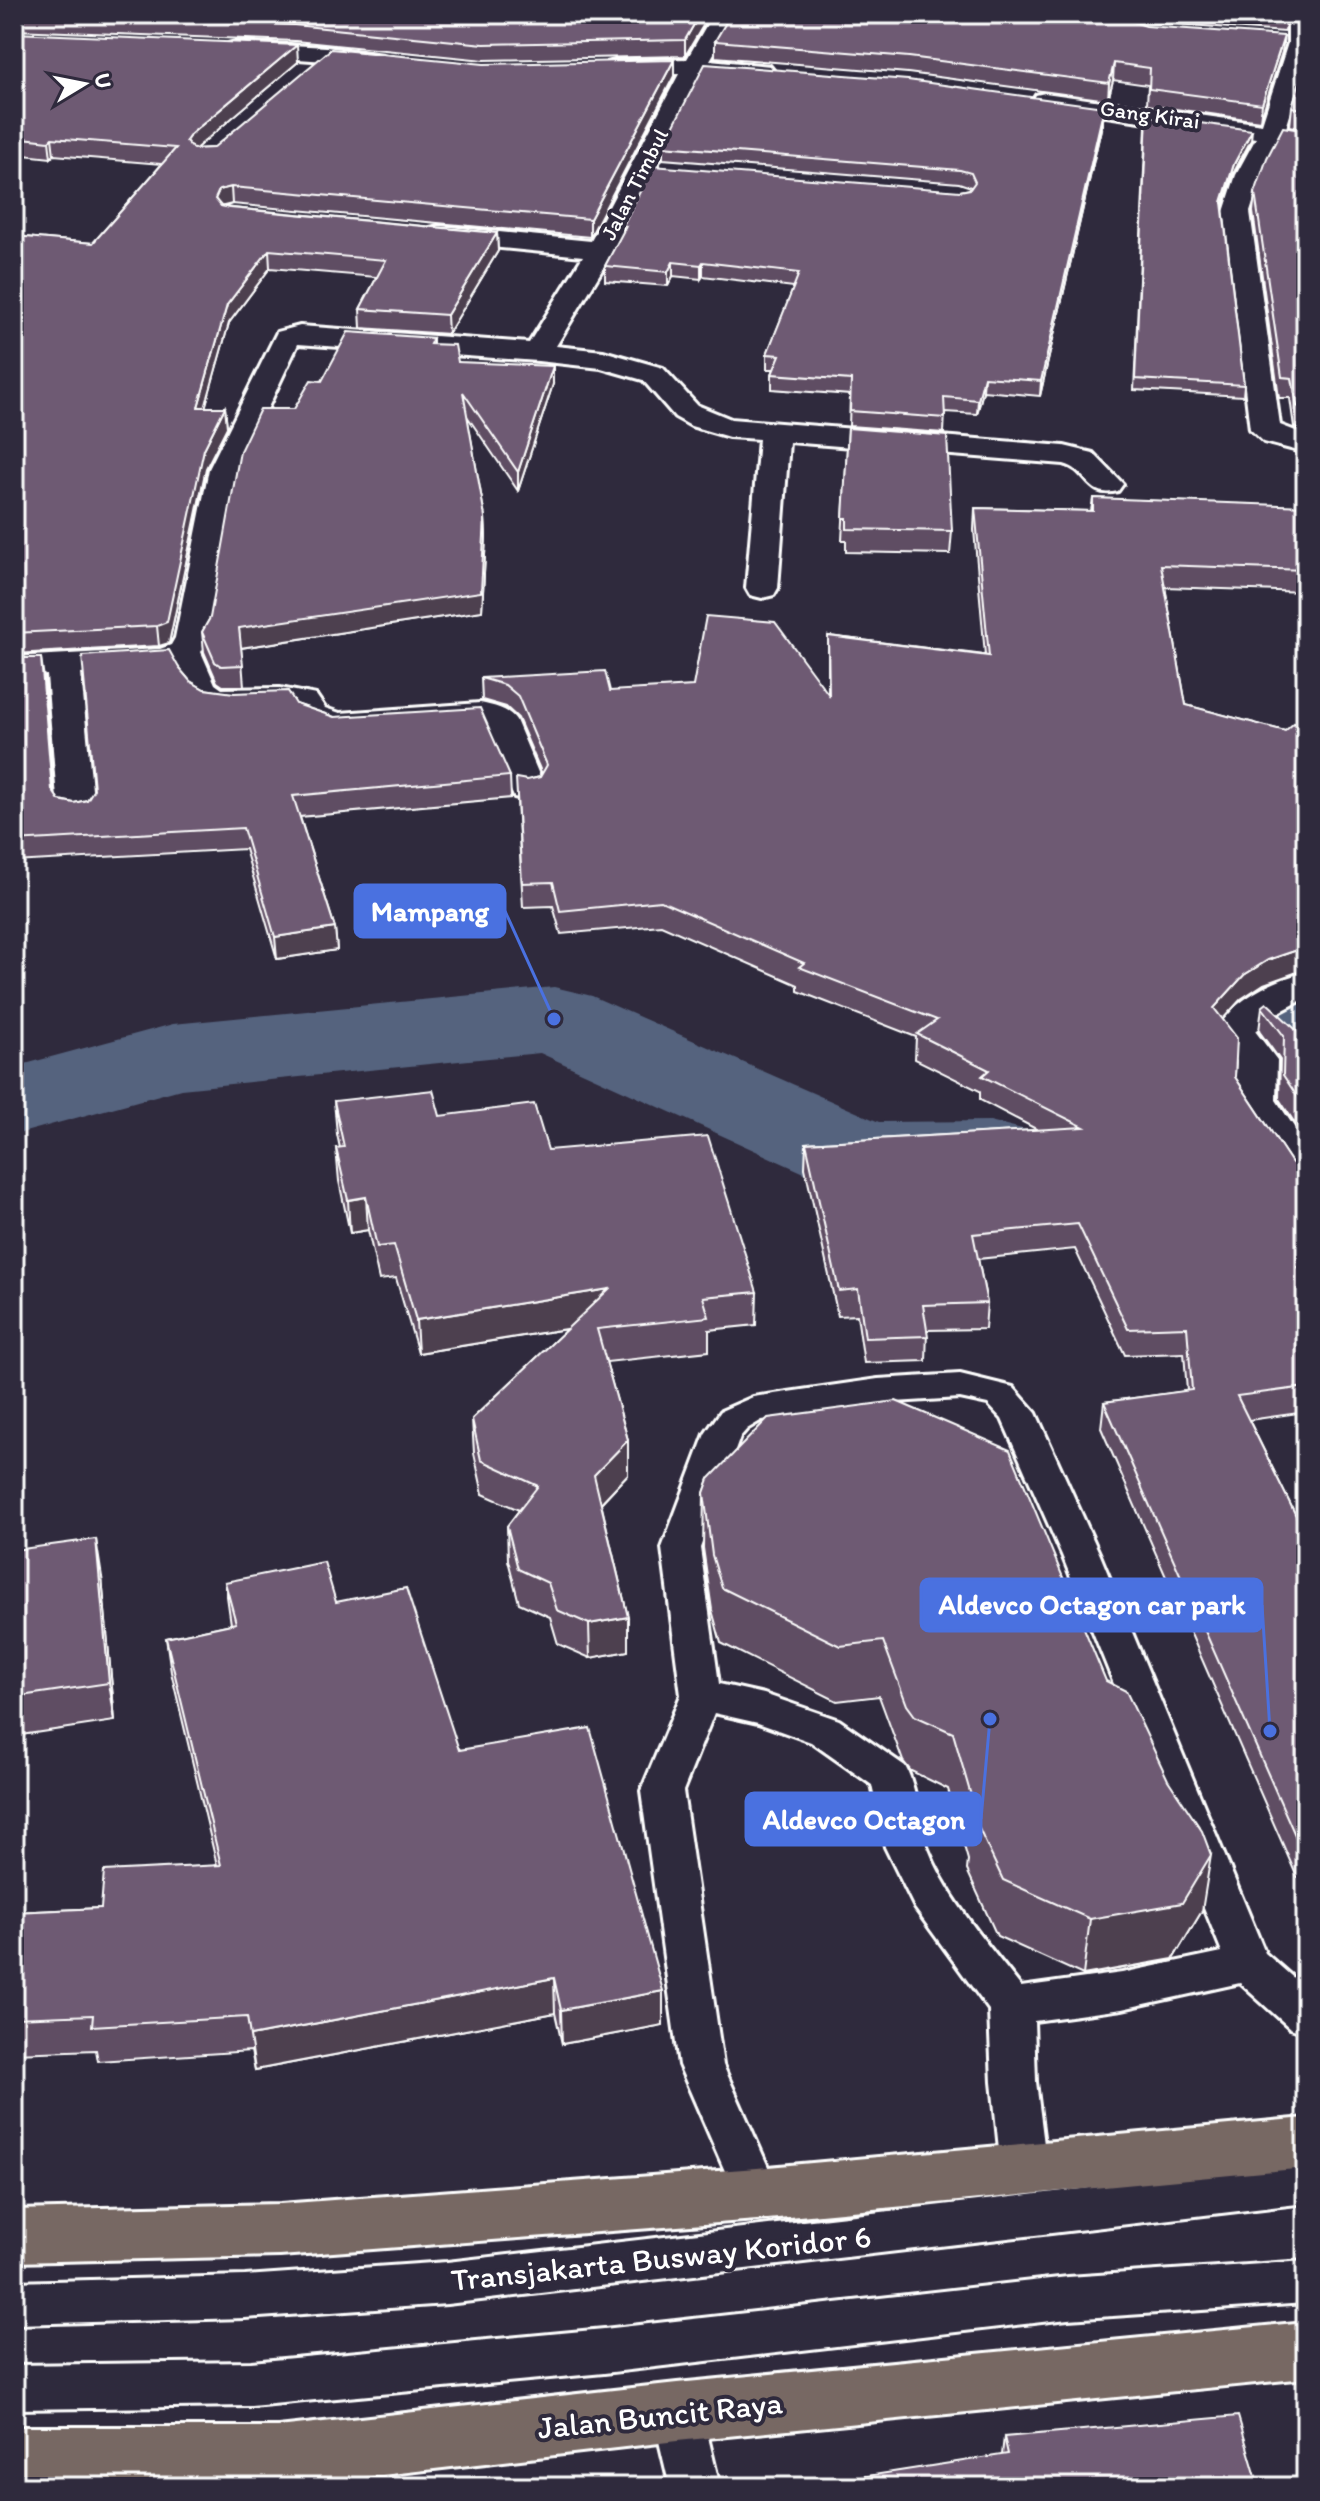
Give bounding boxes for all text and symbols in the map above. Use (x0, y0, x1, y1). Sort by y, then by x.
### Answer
north arrow (44, 44, 124, 124)
text: U (89, 71, 118, 90)
street label: Gang Kirai (1098, 94, 1202, 135)
street label: Jalan Timbul (595, 124, 674, 245)
callout: Mampang (355, 885, 505, 937)
text: Mampang (371, 894, 490, 928)
callout: Aldevco Octagon car park (921, 1579, 1262, 1631)
text: Aldevco Octagon car park (937, 1587, 1246, 1621)
callout: Aldevco Octagon (746, 1793, 981, 1845)
text: Aldevco Octagon (762, 1802, 965, 1836)
street label: Transjakarta Busway Koridor 6 (449, 2217, 873, 2299)
street label: Jalan Buncit Raya (536, 2383, 785, 2447)

